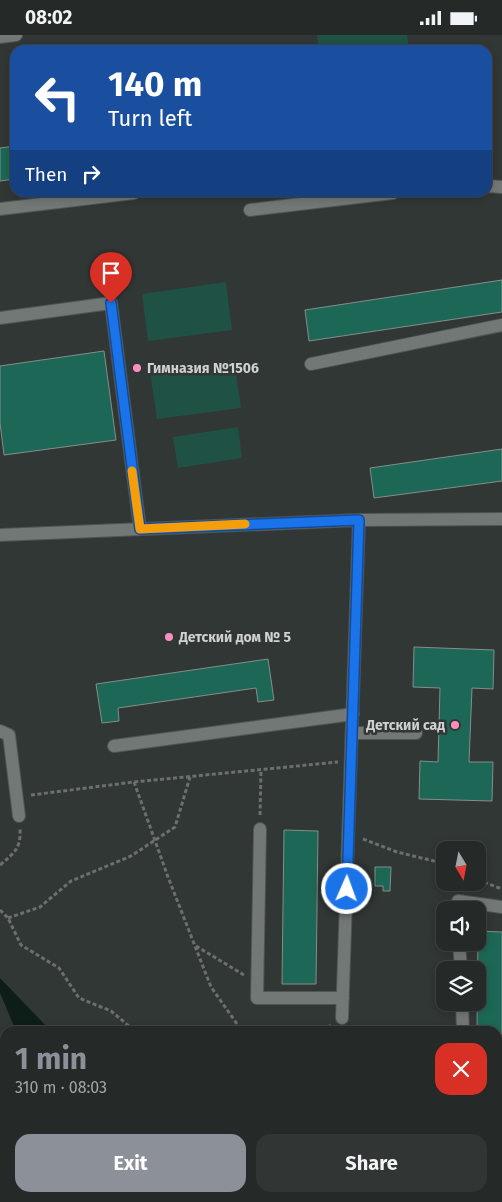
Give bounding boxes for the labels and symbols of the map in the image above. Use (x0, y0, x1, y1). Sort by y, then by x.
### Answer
pin (90, 252, 132, 303)
place label: Гимназия №1506 (147, 360, 259, 377)
marker: Гимназия №1506 (131, 362, 143, 374)
place label: Детский дом № 5 (178, 629, 291, 646)
marker: Детский дом № 5 (163, 631, 175, 643)
place label: Детский сад (365, 717, 445, 734)
marker: Детский сад (449, 719, 461, 731)
north arrow (436, 841, 486, 891)
position arrow (320, 862, 372, 914)

